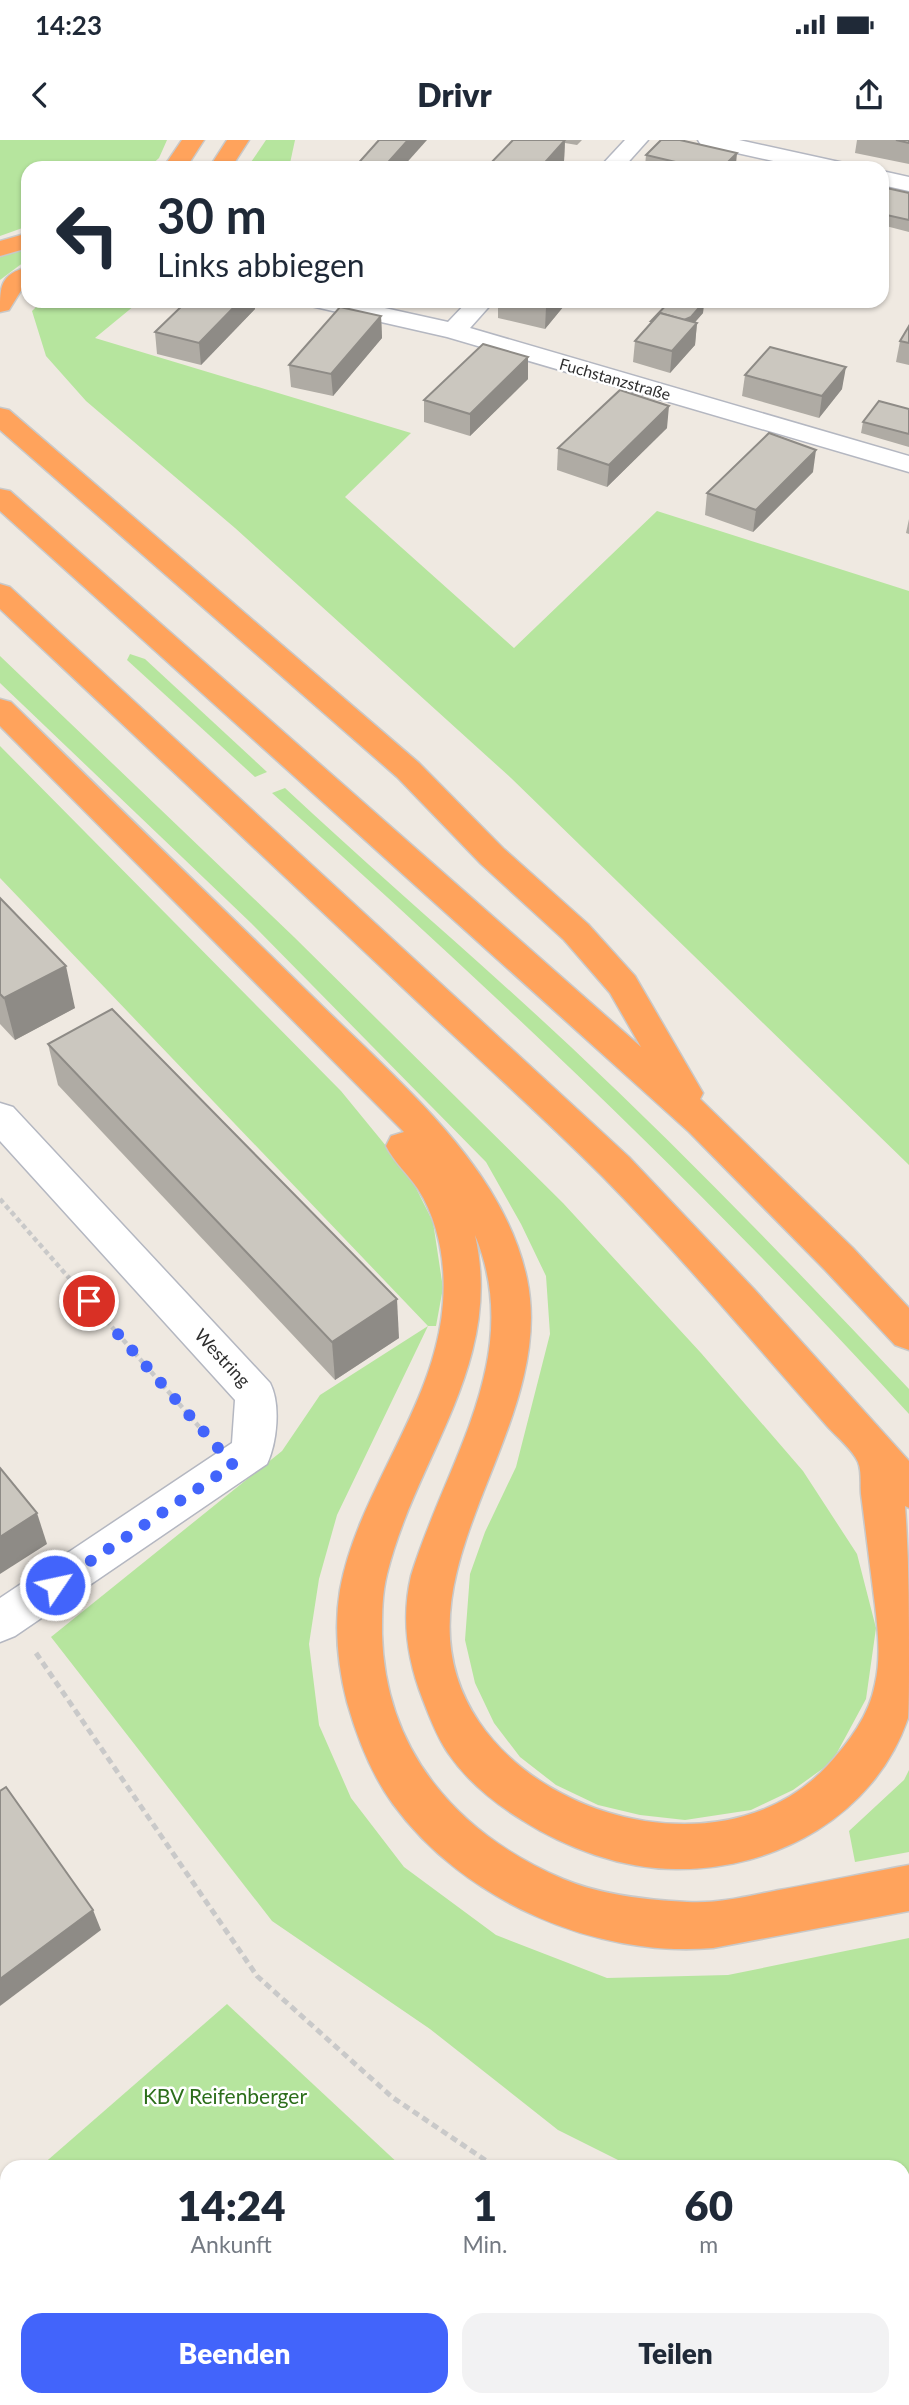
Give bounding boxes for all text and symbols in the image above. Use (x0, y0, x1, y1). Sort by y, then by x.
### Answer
text: 14:23 (35, 9, 102, 41)
text: Drivr (417, 75, 492, 114)
icon: back (21, 76, 59, 114)
icon: share (850, 76, 888, 114)
text: 30 m (157, 186, 267, 244)
icon: left (42, 189, 133, 280)
text: Links abbiegen (157, 245, 365, 284)
street label: Fuchstanzstraße (557, 354, 673, 403)
pin (59, 1271, 119, 1331)
icon: arrive (70, 1282, 108, 1320)
street label: Westring (190, 1324, 255, 1391)
position arrow (18, 1548, 92, 1622)
park label: KBV Reifenberger (143, 2083, 307, 2108)
text: 14:24 (177, 2180, 286, 2230)
text: 1 (473, 2180, 497, 2230)
text: 60 (684, 2180, 733, 2230)
text: Ankunft (191, 2230, 272, 2258)
text: Min. (462, 2230, 507, 2258)
text: m (699, 2230, 718, 2258)
button: Beenden (21, 2313, 448, 2393)
button: Teilen (462, 2313, 889, 2393)

